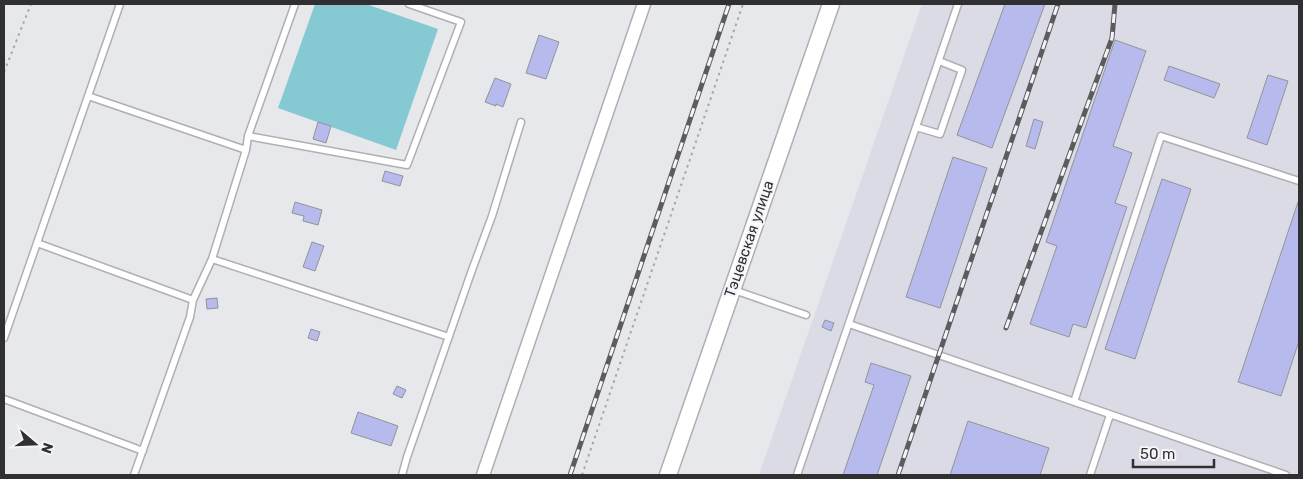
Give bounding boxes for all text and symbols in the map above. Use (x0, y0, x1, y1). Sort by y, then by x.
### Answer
street label: Тэцевская улица (721, 178, 777, 300)
north arrow (10, 419, 60, 469)
scale bar (1133, 436, 1214, 468)
text: N (37, 441, 56, 456)
text: 50 m (1140, 445, 1175, 463)

